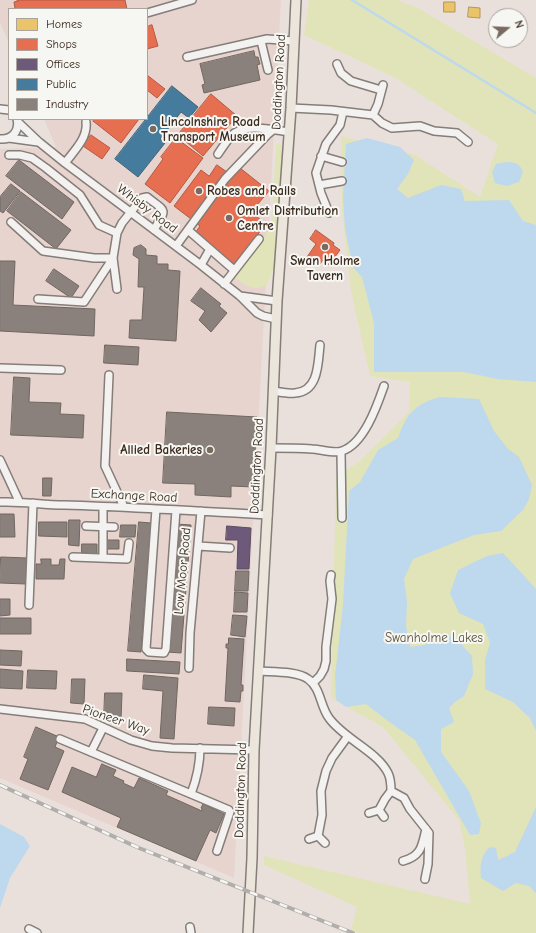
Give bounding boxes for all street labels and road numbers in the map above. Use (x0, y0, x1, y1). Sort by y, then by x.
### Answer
street label: Doddington Road (269, 34, 289, 130)
street label: Whisby Road (114, 181, 180, 237)
street label: Doddington Road (247, 418, 267, 514)
street label: Exchange Road (90, 486, 178, 506)
street label: Low Moor Road (171, 527, 195, 615)
street label: Pioneer Way (80, 701, 152, 739)
street label: Doddington Road (232, 742, 250, 838)

